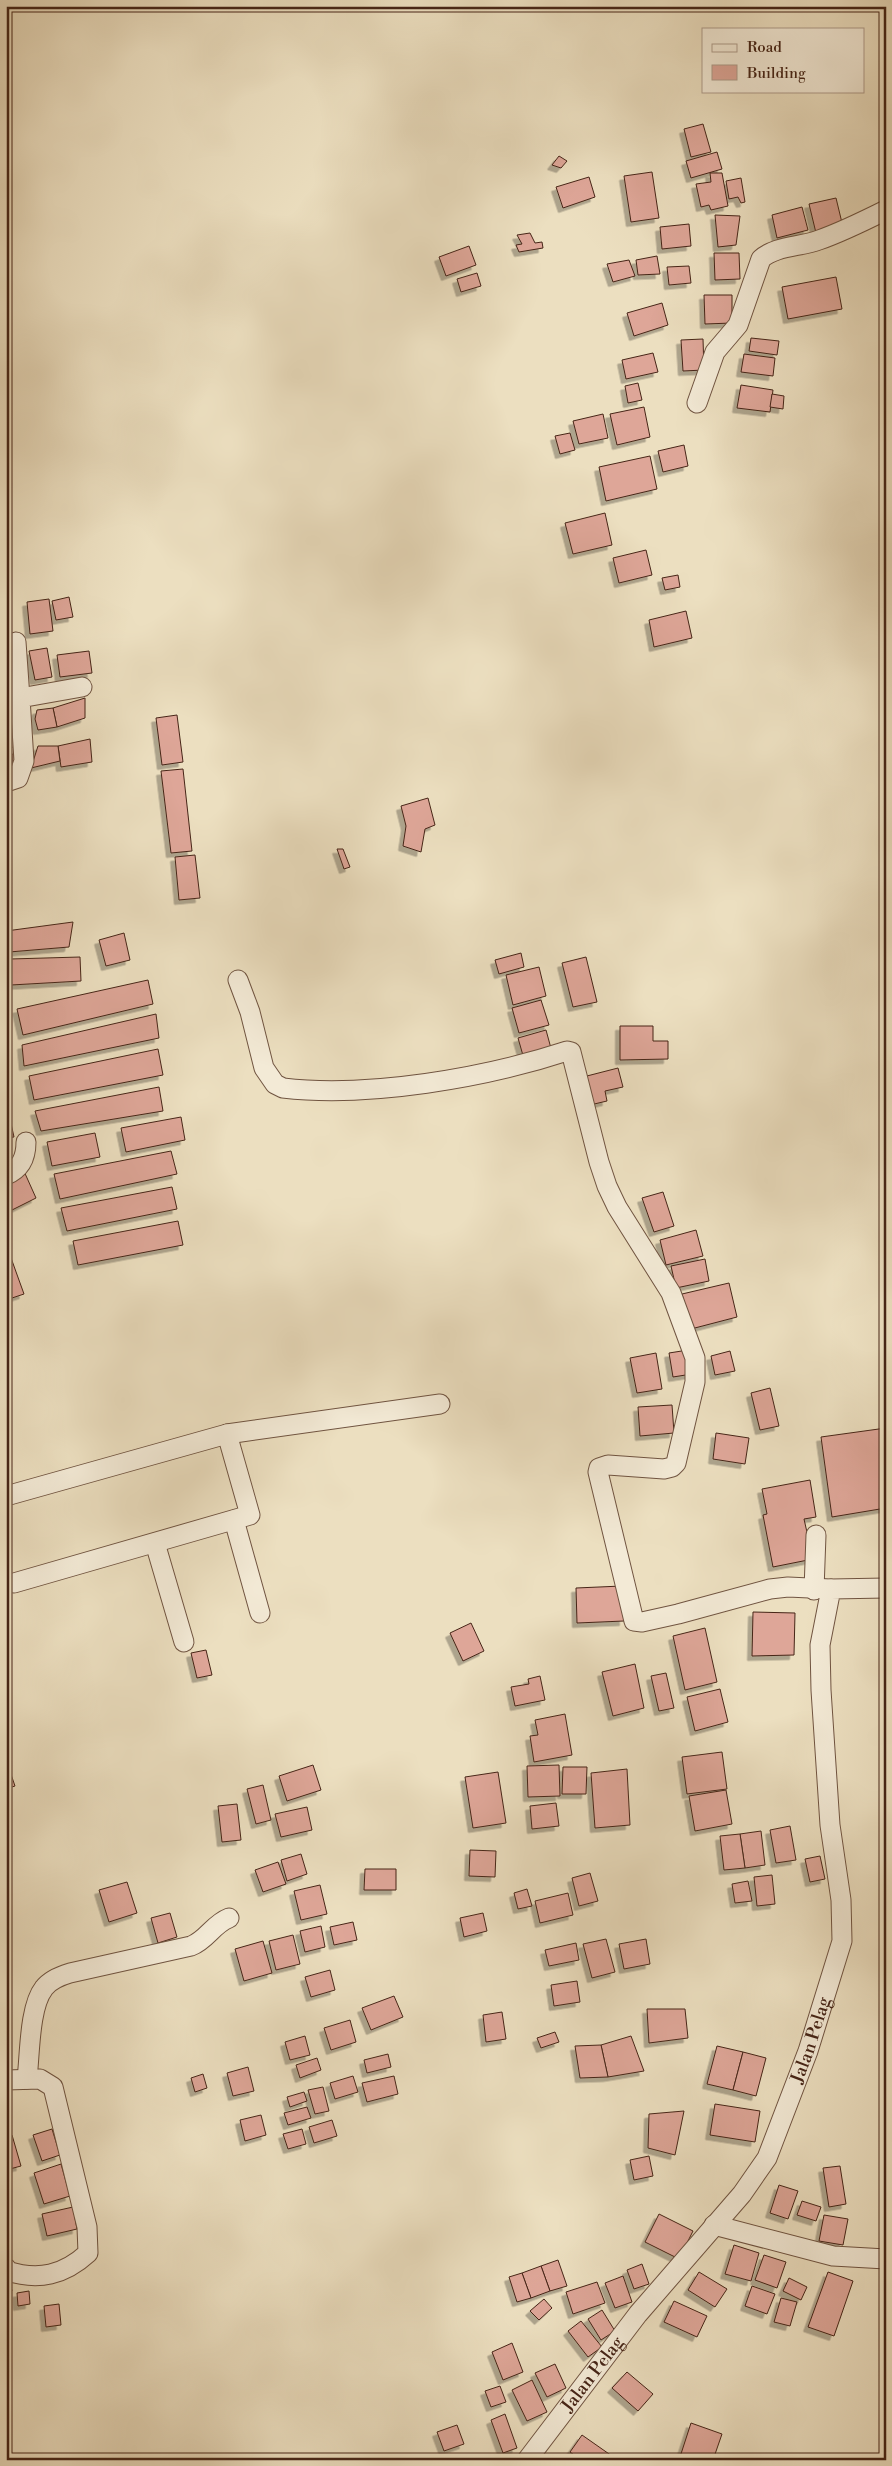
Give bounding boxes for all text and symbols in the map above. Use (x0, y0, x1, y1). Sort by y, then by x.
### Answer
legend (702, 28, 864, 92)
text: Road (747, 38, 782, 57)
text: Building (746, 64, 806, 83)
street label: Jalan Pelag (785, 1993, 836, 2087)
street label: Jalan Pelag (556, 2331, 629, 2418)

